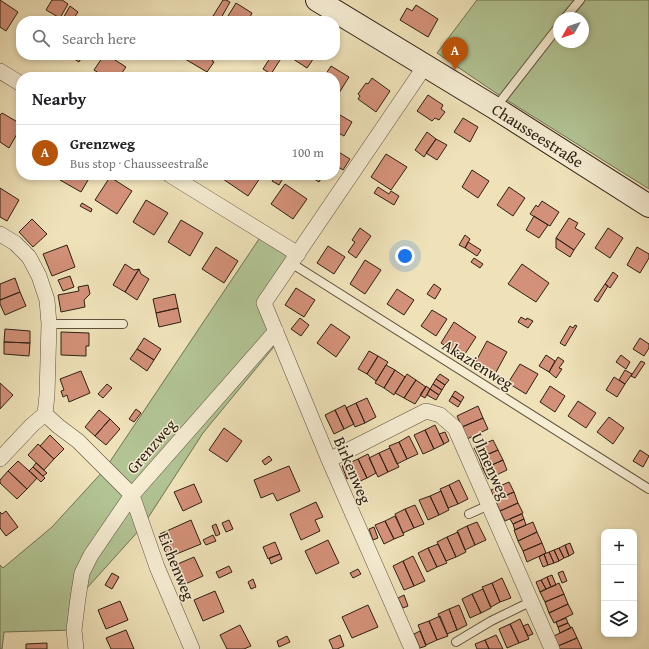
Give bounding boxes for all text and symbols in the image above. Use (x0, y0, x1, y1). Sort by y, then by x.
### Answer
north arrow (553, 12, 589, 48)
search box (16, 16, 340, 60)
icon: search (30, 27, 52, 49)
text: Search here (62, 28, 136, 49)
pin: A (442, 37, 468, 70)
text: Nearby (32, 86, 86, 111)
street label: Chausseestraße (487, 97, 588, 173)
text: Grenzweg (70, 133, 135, 154)
text: A (41, 143, 49, 162)
text: 100 m (292, 143, 324, 162)
text: Bus stop · Chausseestraße (70, 154, 209, 173)
your location (395, 246, 415, 266)
street label: Akazienweg (438, 333, 518, 395)
street label: Grenzweg (120, 413, 182, 479)
street label: Ulmenweg (466, 429, 516, 503)
street label: Birkenweg (328, 433, 378, 507)
street label: Eichenweg (152, 528, 202, 604)
map controls (601, 529, 637, 637)
button: + (601, 529, 637, 565)
button: − (601, 565, 637, 601)
button: layers (601, 601, 637, 637)

